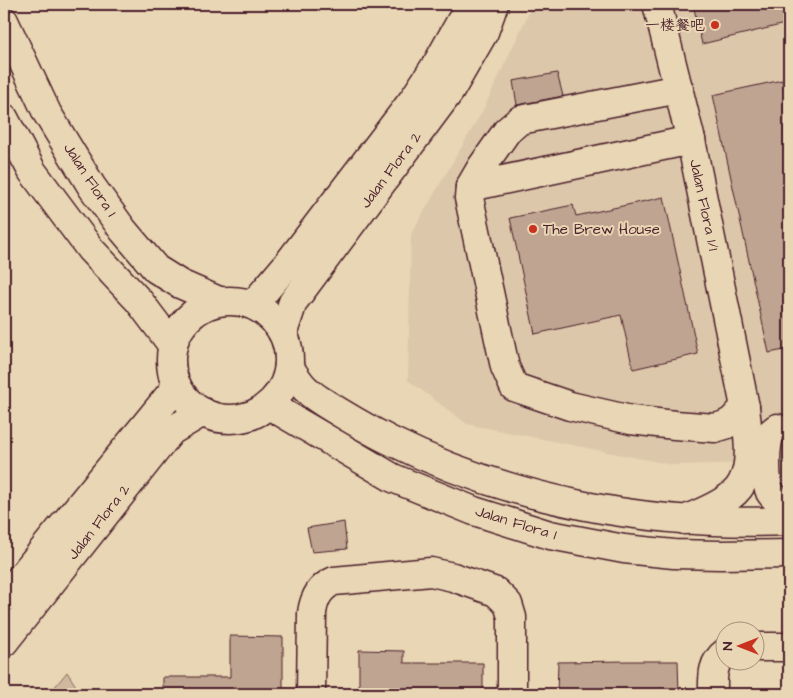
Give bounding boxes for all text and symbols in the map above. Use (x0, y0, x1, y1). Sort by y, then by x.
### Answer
place label: 一楼餐吧 (645, 15, 705, 36)
marker: 一楼餐吧 (709, 19, 721, 31)
street label: Jalan Flora 2 (355, 127, 427, 213)
street label: Jalan Flora 1 (58, 139, 122, 221)
street label: Jalan Flora 1/1 (684, 157, 724, 253)
place label: The Brew House (543, 219, 660, 240)
marker: The Brew House (527, 223, 539, 235)
street label: Jalan Flora 2 (63, 479, 135, 564)
street label: Jalan Flora 1 (473, 501, 559, 545)
north arrow (716, 620, 766, 670)
text: N (718, 641, 738, 650)

